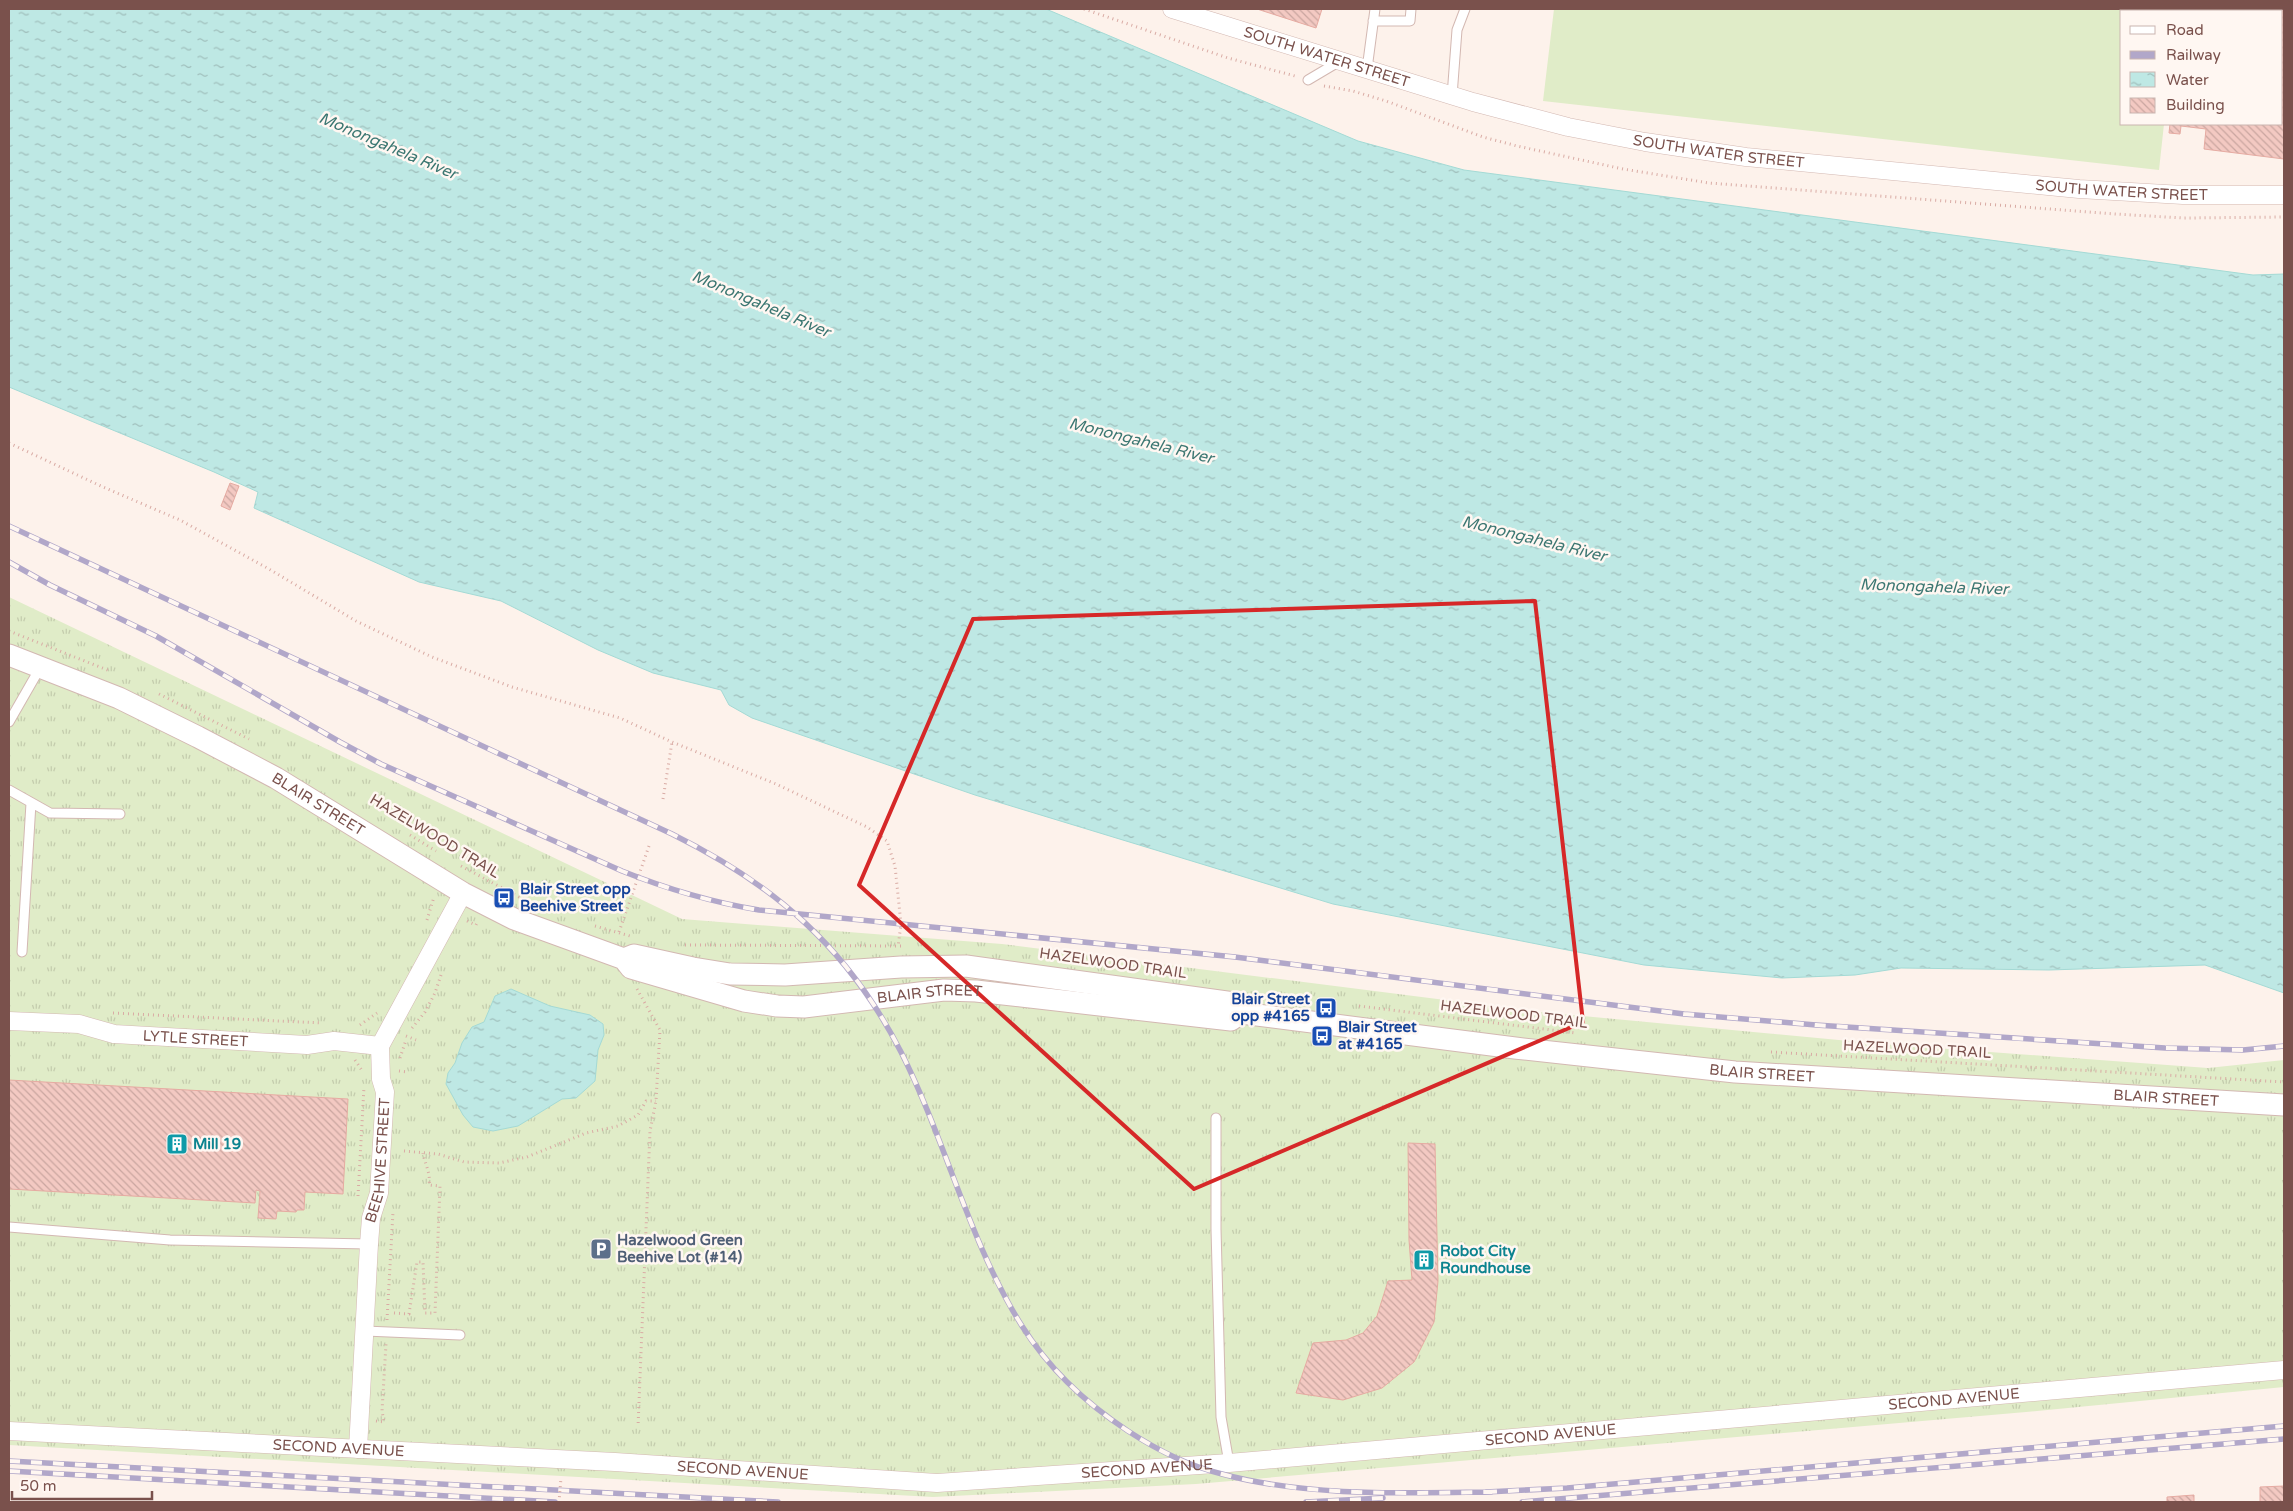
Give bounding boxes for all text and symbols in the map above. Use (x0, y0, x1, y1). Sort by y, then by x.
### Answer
legend (2120, 10, 2283, 125)
text: Road (2166, 21, 2204, 39)
street label: SOUTH WATER STREET (1242, 23, 1412, 91)
text: Railway (2166, 46, 2221, 64)
text: Water (2166, 71, 2209, 89)
text: Building (2166, 96, 2225, 114)
water label: Monongahela River (316, 108, 462, 185)
street label: SOUTH WATER STREET (1631, 131, 1805, 172)
street label: SOUTH WATER STREET (2035, 176, 2208, 204)
water label: Monongahela River (689, 266, 835, 343)
water label: Monongahela River (1067, 413, 1217, 469)
water label: Monongahela River (1460, 511, 1610, 567)
water label: Monongahela River (1860, 574, 2010, 600)
street label: BLAIR STREET (269, 769, 368, 839)
street label: HAZELWOOD TRAIL (367, 790, 504, 882)
place label: Blair Street opp Beehive Street (520, 880, 631, 915)
bus stop icon: Blair Street opp Beehive Street (492, 886, 516, 910)
street label: HAZELWOOD TRAIL (1038, 944, 1188, 982)
street label: BLAIR STREET (876, 981, 983, 1007)
place label: Blair Street opp #4165 (1231, 990, 1310, 1026)
bus stop icon: Blair Street opp #4165 (1314, 996, 1338, 1020)
street label: HAZELWOOD TRAIL (1439, 996, 1589, 1032)
place label: Blair Street at #4165 (1338, 1018, 1417, 1053)
bus stop icon: Blair Street at #4165 (1310, 1024, 1334, 1048)
street label: LYTLE STREET (142, 1027, 249, 1051)
street label: HAZELWOOD TRAIL (1842, 1036, 1992, 1062)
street label: BLAIR STREET (1708, 1060, 1815, 1086)
street label: BLAIR STREET (2113, 1086, 2219, 1110)
street label: BEEHIVE STREET (361, 1097, 394, 1225)
building icon: Mill 19 (165, 1132, 189, 1156)
place label: Mill 19 (193, 1135, 241, 1153)
place label: Hazelwood Green Beehive Lot (#14) (617, 1231, 743, 1266)
parking icon: Hazelwood Green Beehive Lot (#14) (589, 1237, 613, 1261)
place label: Robot City Roundhouse (1440, 1242, 1531, 1277)
building icon: Robot City Roundhouse (1412, 1248, 1436, 1272)
street label: SECOND AVENUE (1888, 1384, 2020, 1414)
street label: SECOND AVENUE (1484, 1420, 1617, 1449)
street label: SECOND AVENUE (272, 1436, 405, 1460)
street label: SECOND AVENUE (1081, 1455, 1213, 1482)
street label: SECOND AVENUE (677, 1457, 809, 1484)
scale bar (12, 1468, 152, 1500)
text: 50 m (20, 1477, 57, 1495)

